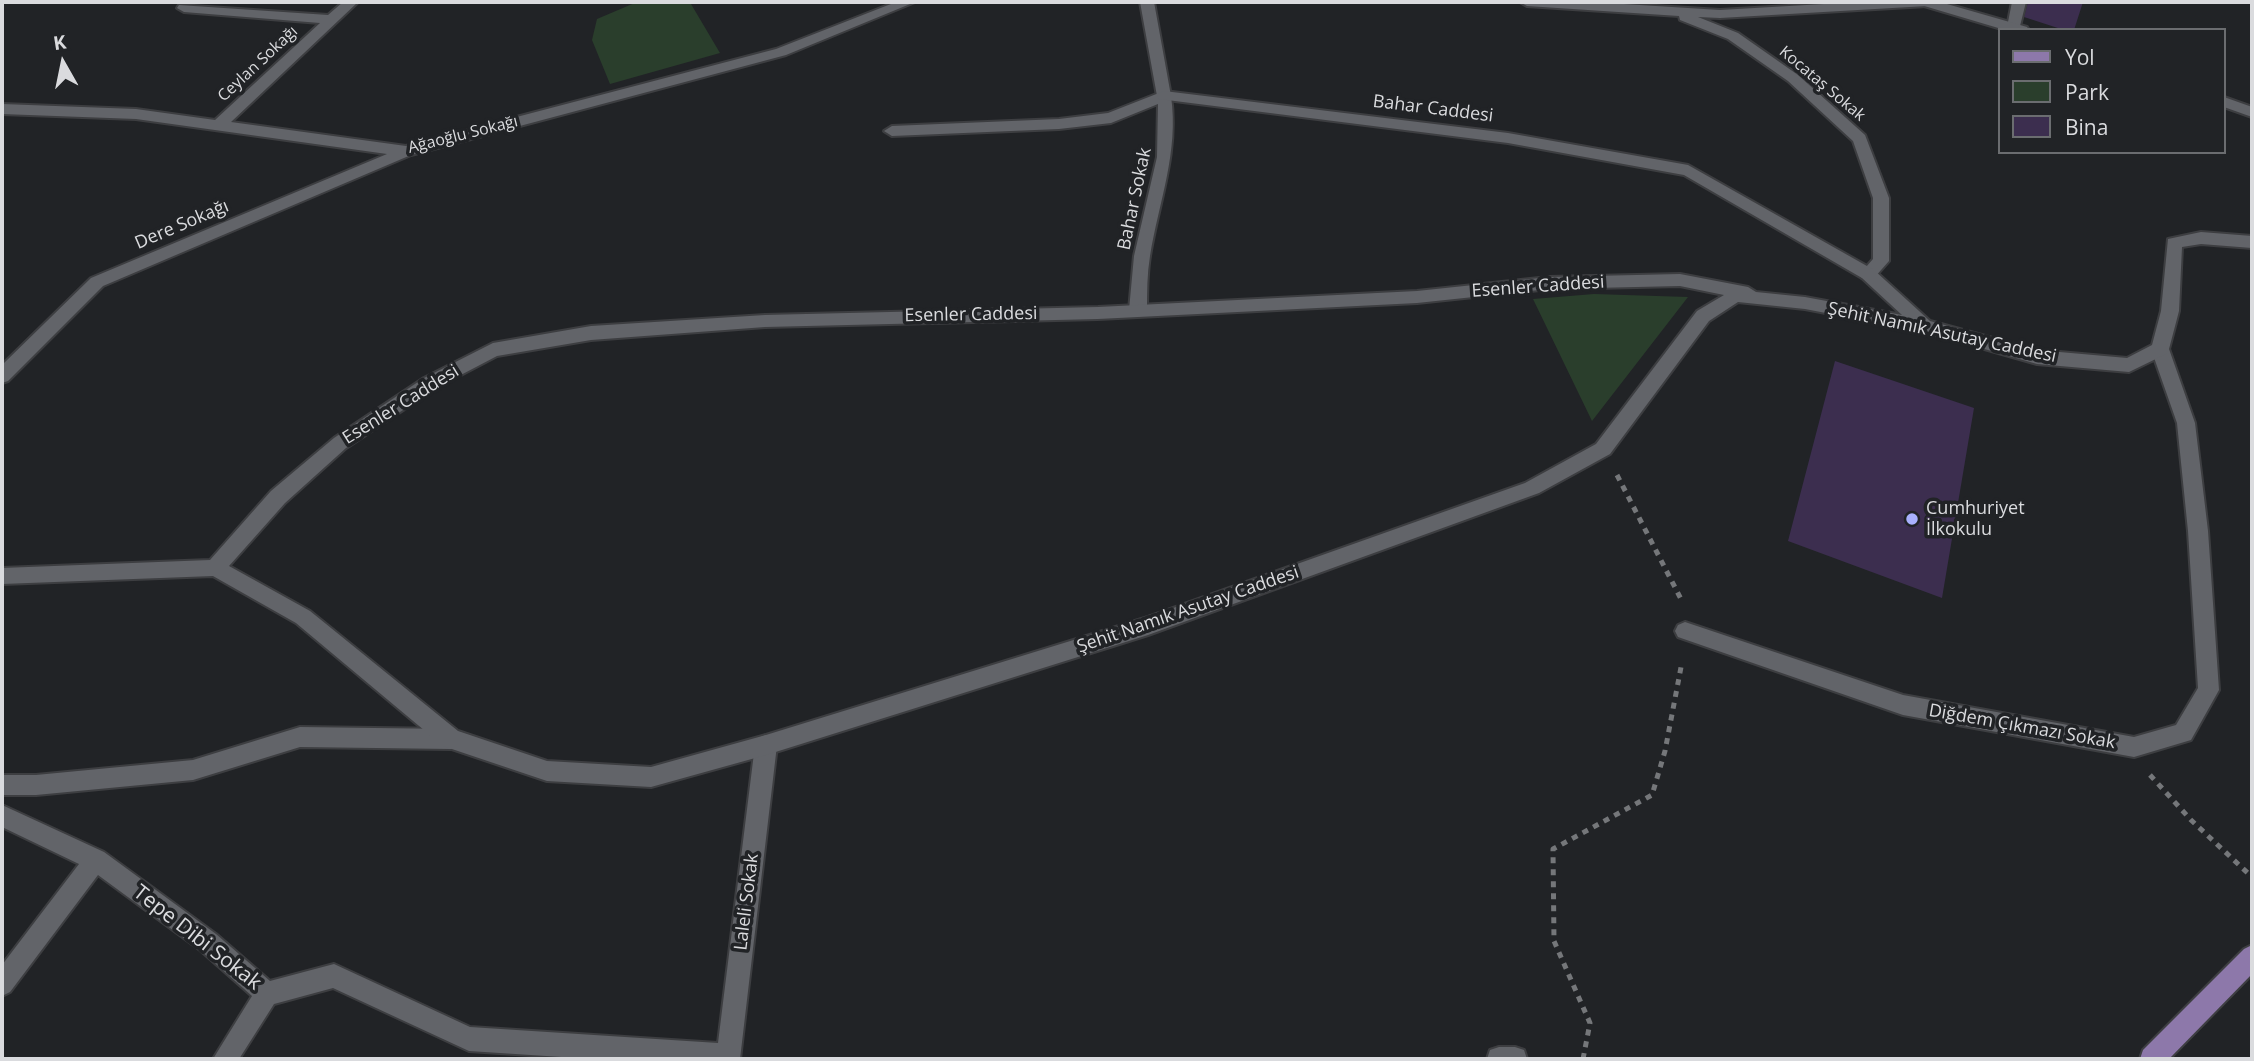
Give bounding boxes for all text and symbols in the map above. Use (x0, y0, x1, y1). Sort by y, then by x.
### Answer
street label: Ceylan Sokağı (214, 22, 302, 106)
north arrow (28, 28, 98, 98)
text: K (51, 28, 68, 56)
legend (1998, 28, 2226, 154)
street label: Kocataş Sokak (1775, 42, 1869, 126)
text: Yol (2065, 43, 2095, 71)
text: Park (2065, 78, 2109, 106)
street label: Bahar Caddesi (1371, 91, 1495, 127)
street label: Ağaoğlu Sokağı (406, 112, 520, 158)
text: Bina (2065, 113, 2108, 141)
street label: Bahar Sokak (1114, 146, 1156, 252)
street label: Dere Sokağı (132, 196, 232, 254)
street label: Esenler Caddesi (1471, 272, 1605, 302)
street label: Şehit Namık Asutay Caddesi (1826, 298, 2058, 368)
street label: Esenler Caddesi (904, 303, 1038, 327)
street label: Esenler Caddesi (339, 361, 463, 449)
place label: Cumhuriyet İlkokulu (1926, 498, 2025, 540)
marker: Cumhuriyet İlkokulu (1904, 511, 1920, 527)
street label: Şehit Namık Asutay Caddesi (1074, 562, 1302, 658)
street label: Diğdem Çıkmazı Sokak (1927, 700, 2117, 754)
street label: Laleli Sokak (730, 852, 764, 952)
street label: Tepe Dibi Sokak (128, 880, 266, 996)

